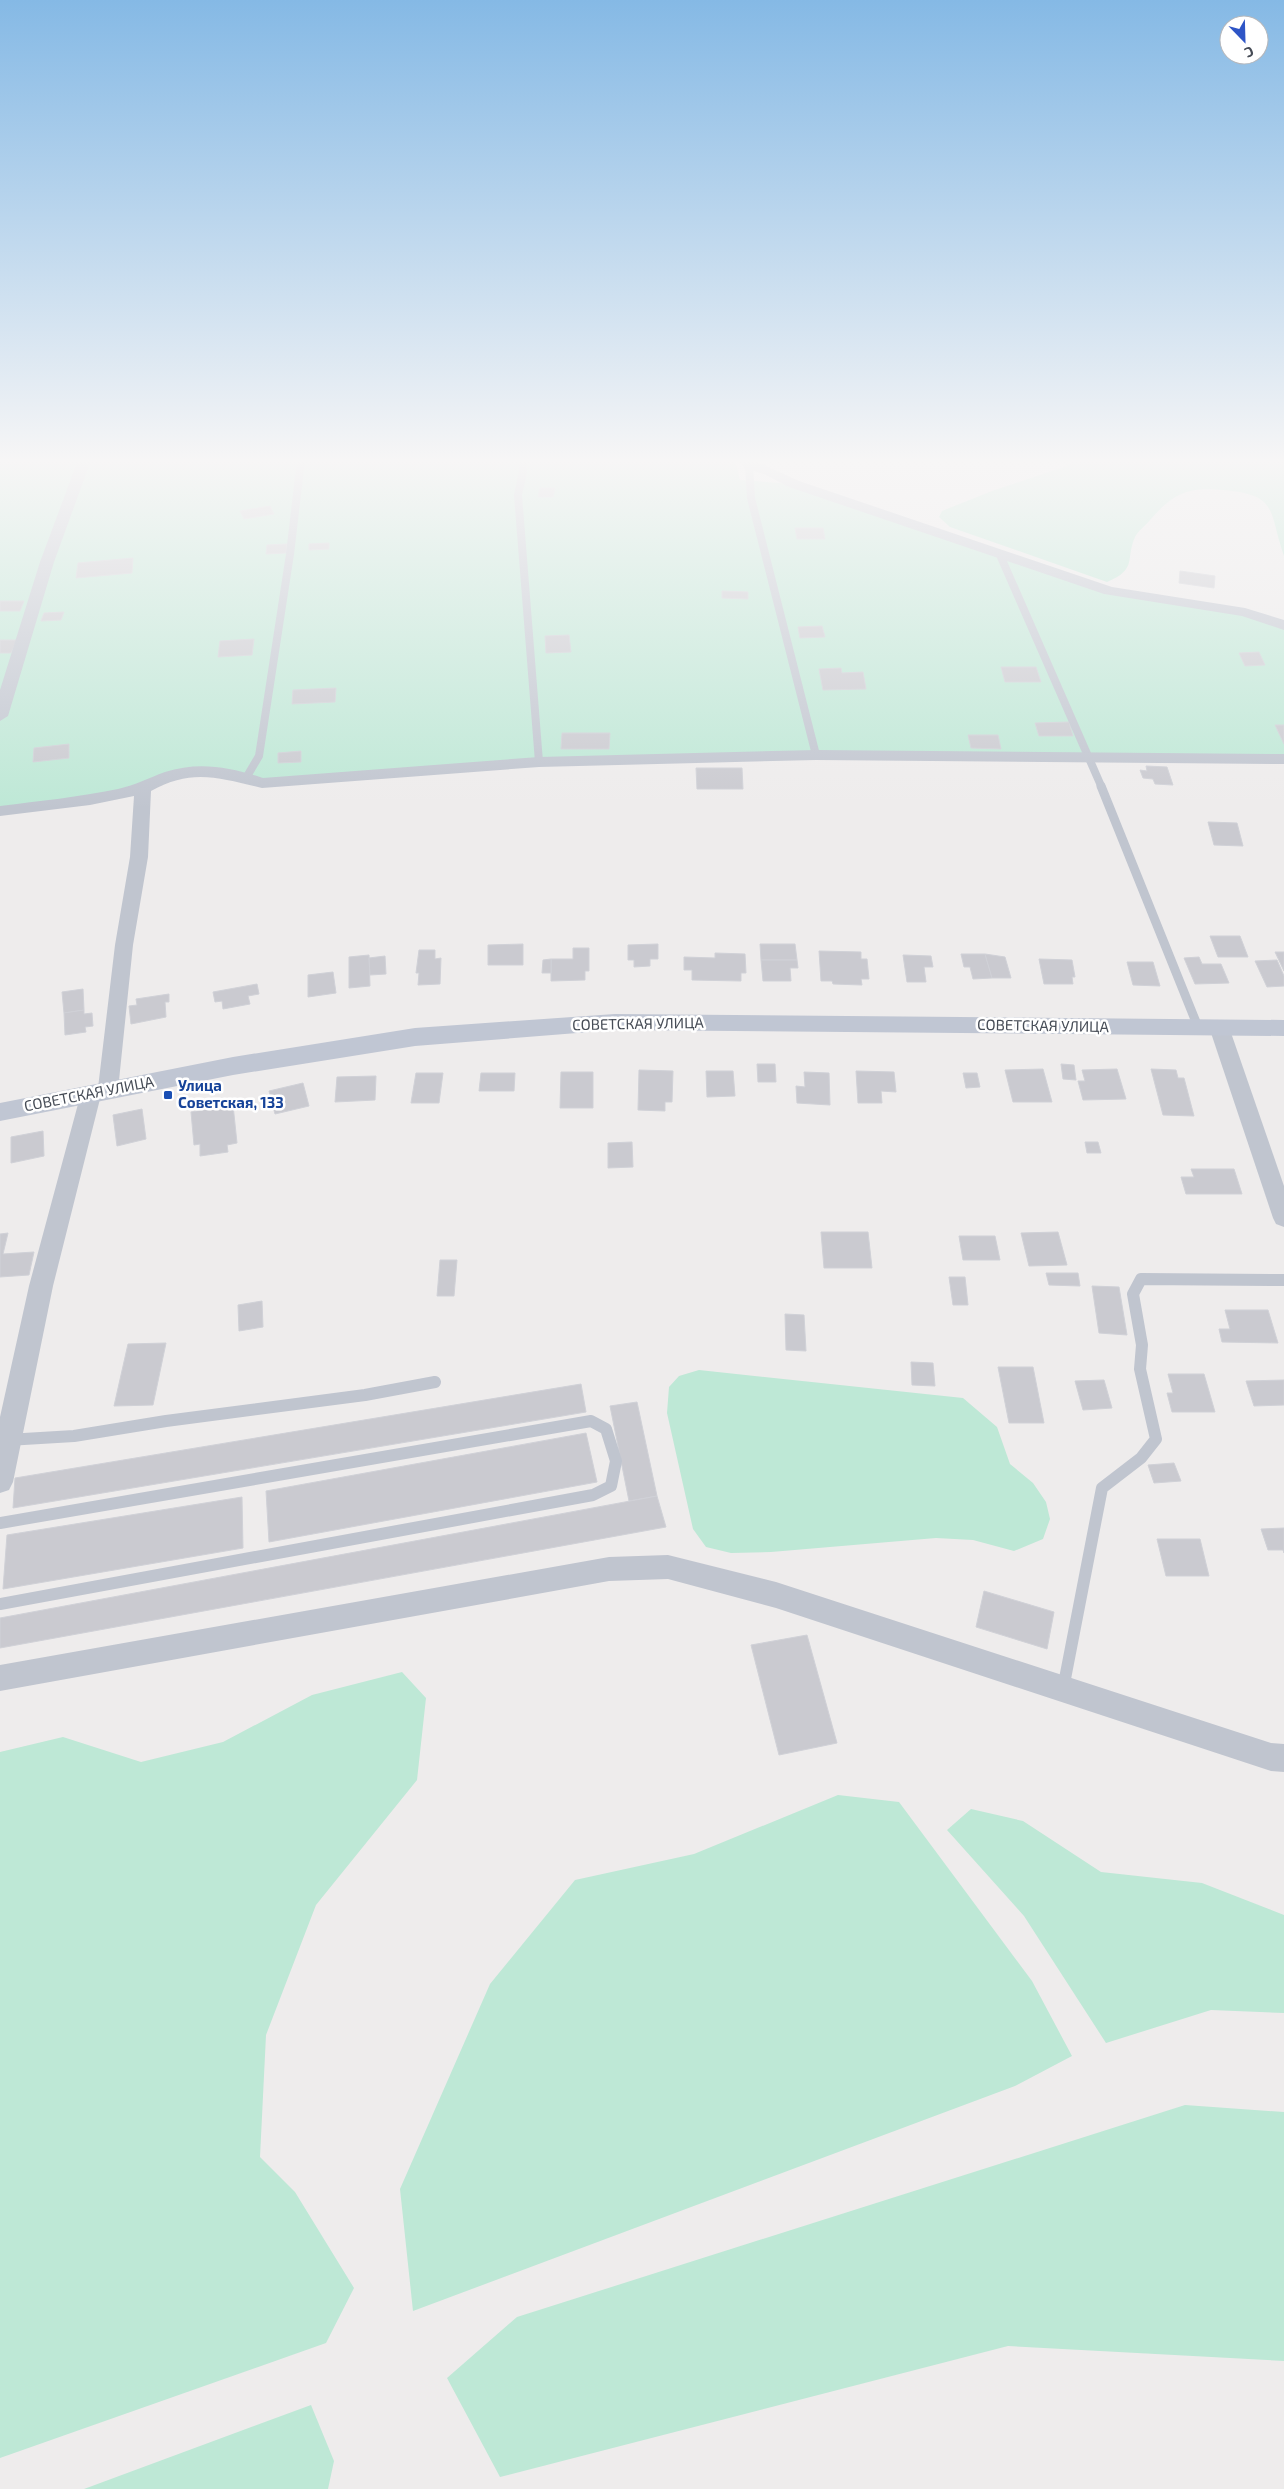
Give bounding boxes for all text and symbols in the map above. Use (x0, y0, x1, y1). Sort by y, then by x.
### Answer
north arrow (1219, 15, 1269, 65)
text: С (1242, 43, 1256, 62)
street label: СОВЕТСКАЯ УЛИЦА (572, 1013, 705, 1033)
street label: СОВЕТСКАЯ УЛИЦА (977, 1015, 1110, 1035)
street label: СОВЕТСКАЯ УЛИЦА (22, 1071, 156, 1114)
place label: Улица Советская, 133 (178, 1076, 284, 1111)
marker: Улица Советская, 133 (162, 1089, 174, 1101)

